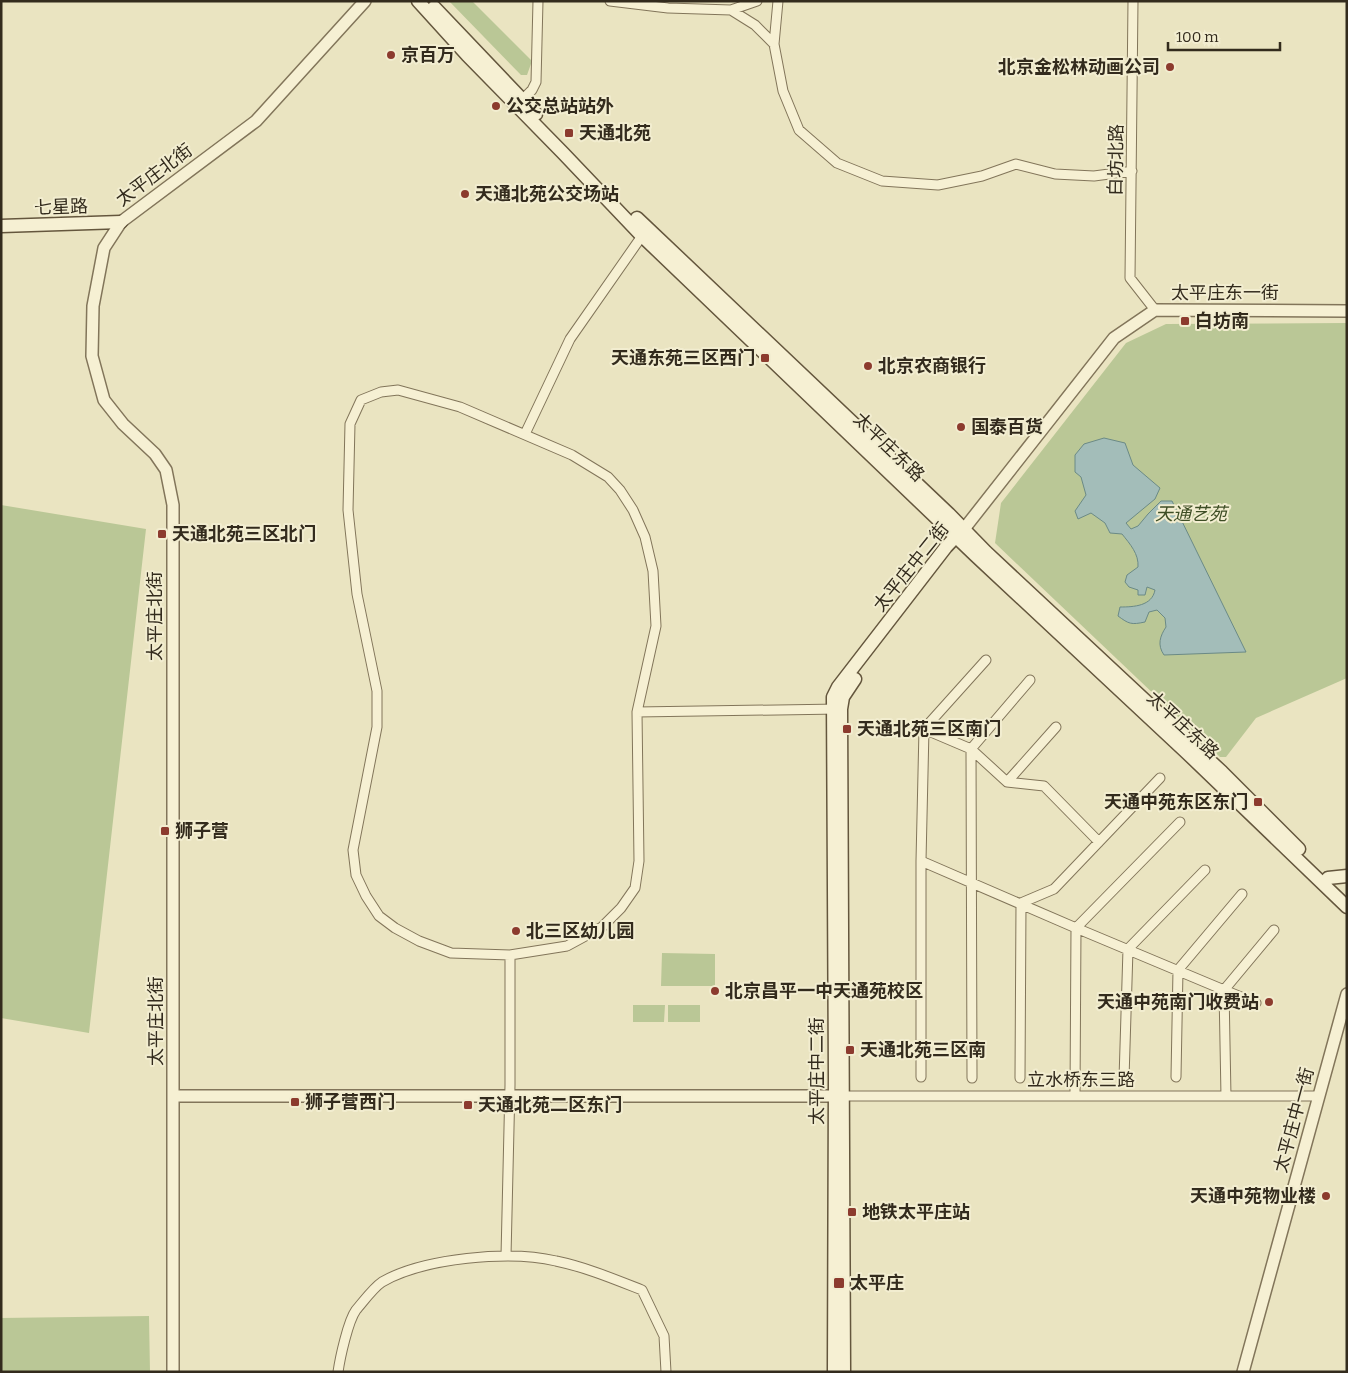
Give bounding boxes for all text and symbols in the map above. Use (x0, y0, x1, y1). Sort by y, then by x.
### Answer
scale bar (1168, 20, 1280, 52)
text: 100 m (1176, 28, 1219, 46)
place label: 京百万 (401, 44, 455, 66)
marker: 京百万 (385, 49, 397, 61)
place label: 北京金松林动画公司 (998, 56, 1160, 78)
marker: 北京金松林动画公司 (1164, 61, 1176, 73)
place label: 公交总站站外 (506, 95, 614, 117)
marker: 公交总站站外 (490, 100, 502, 112)
place label: 天通北苑 (579, 122, 651, 144)
street label: 白坊北路 (1104, 124, 1128, 196)
marker: 天通北苑 (563, 127, 575, 139)
street label: 太平庄北街 (111, 139, 197, 211)
place label: 天通北苑公交场站 (475, 183, 619, 205)
marker: 天通北苑公交场站 (459, 188, 471, 200)
street label: 七星路 (34, 195, 88, 219)
street label: 太平庄东一街 (1171, 282, 1279, 304)
place label: 白坊南 (1195, 310, 1249, 332)
marker: 白坊南 (1179, 315, 1191, 327)
place label: 天通东苑三区西门 (611, 347, 755, 369)
marker: 天通东苑三区西门 (759, 352, 771, 364)
place label: 北京农商银行 (878, 355, 986, 377)
marker: 北京农商银行 (862, 360, 874, 372)
street label: 太平庄东路 (849, 408, 929, 486)
place label: 国泰百货 (971, 416, 1043, 438)
marker: 国泰百货 (955, 421, 967, 433)
park label: 天通艺苑 (1155, 503, 1230, 525)
street label: 太平庄中二街 (868, 518, 954, 616)
place label: 天通北苑三区北门 (172, 523, 316, 545)
marker: 天通北苑三区北门 (156, 528, 168, 540)
street label: 太平庄北街 (144, 571, 166, 661)
street label: 太平庄东路 (1143, 686, 1223, 764)
place label: 天通北苑三区南门 (857, 718, 1001, 740)
marker: 天通北苑三区南门 (841, 723, 853, 735)
place label: 天通中苑东区东门 (1104, 791, 1248, 813)
marker: 天通中苑东区东门 (1252, 796, 1264, 808)
place label: 狮子营 (175, 820, 229, 842)
marker: 狮子营 (159, 825, 171, 837)
place label: 北三区幼儿园 (526, 920, 634, 942)
marker: 北三区幼儿园 (510, 925, 522, 937)
street label: 太平庄北街 (145, 976, 167, 1066)
place label: 北京昌平一中天通苑校区 (725, 980, 923, 1002)
marker: 北京昌平一中天通苑校区 (709, 985, 721, 997)
place label: 天通中苑南门收费站 (1097, 991, 1259, 1013)
marker: 天通中苑南门收费站 (1263, 996, 1275, 1008)
street label: 太平庄中二街 (806, 1017, 828, 1125)
place label: 天通北苑三区南 (860, 1039, 986, 1061)
marker: 天通北苑三区南 (844, 1044, 856, 1056)
street label: 太平庄中一街 (1269, 1065, 1319, 1175)
street label: 立水桥东三路 (1027, 1069, 1135, 1091)
place label: 狮子营西门 (305, 1091, 395, 1113)
place label: 天通北苑二区东门 (478, 1094, 622, 1116)
marker: 狮子营西门 (289, 1096, 301, 1108)
marker: 天通北苑二区东门 (462, 1099, 474, 1111)
place label: 天通中苑物业楼 (1190, 1185, 1316, 1207)
marker: 天通中苑物业楼 (1320, 1190, 1332, 1202)
place label: 地铁太平庄站 (862, 1201, 970, 1223)
marker: 地铁太平庄站 (846, 1206, 858, 1218)
place label: 太平庄 (850, 1272, 904, 1294)
marker: 太平庄 (832, 1276, 846, 1290)

